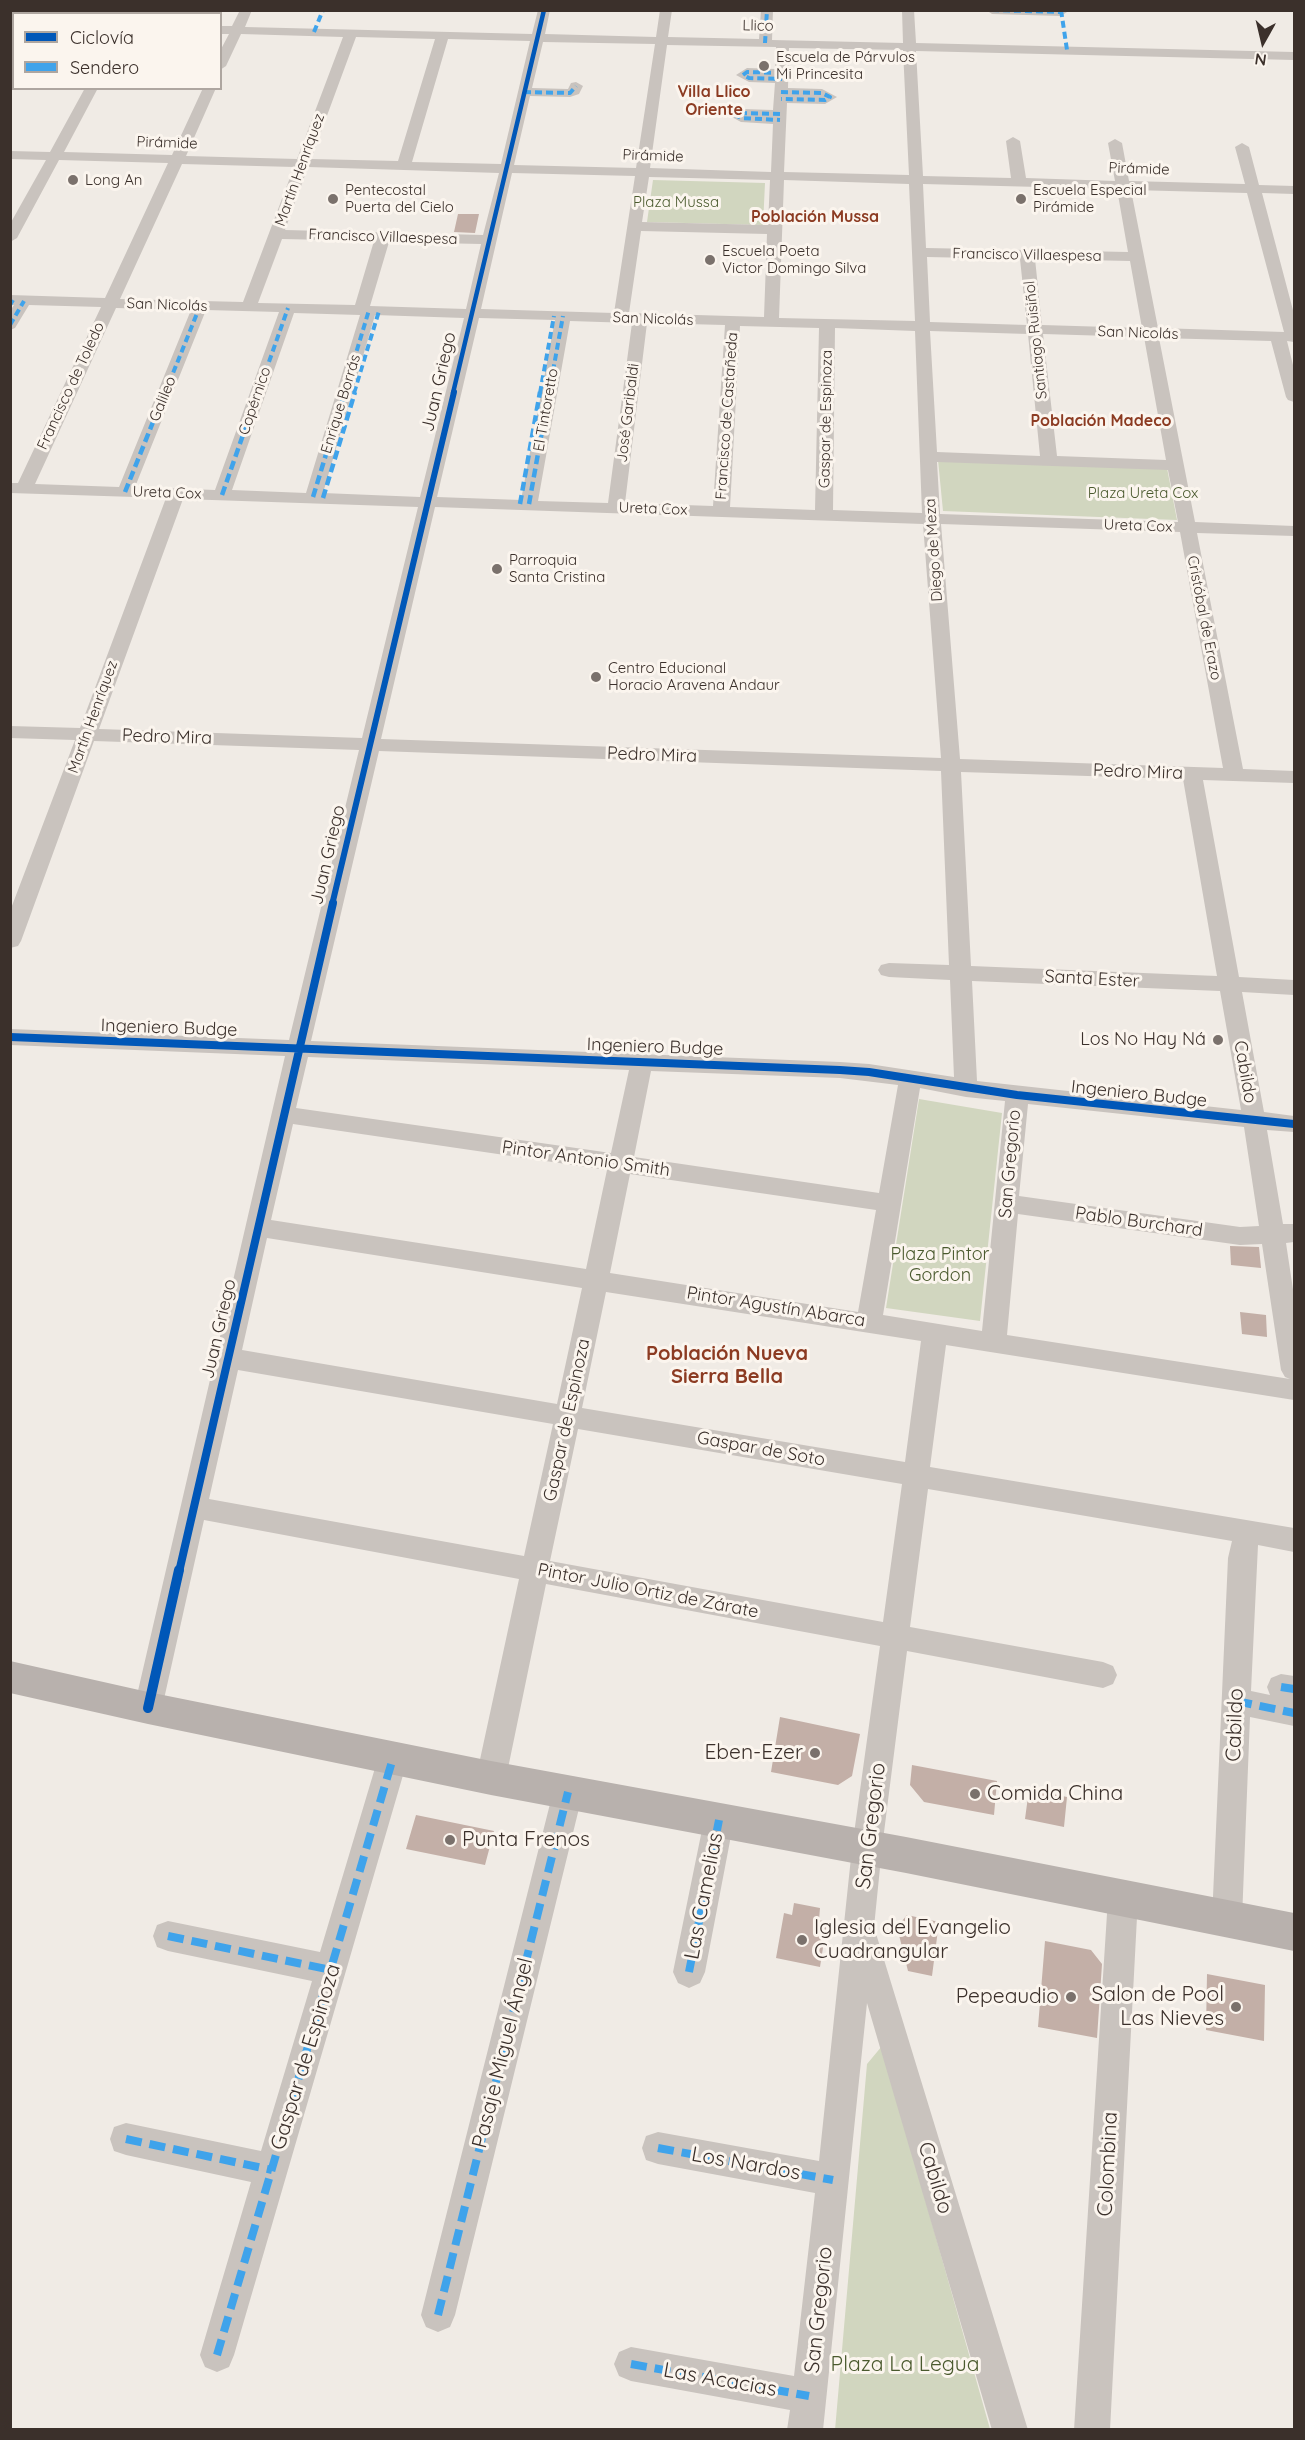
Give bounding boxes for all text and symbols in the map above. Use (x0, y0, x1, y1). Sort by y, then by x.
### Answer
legend (12, 12, 222, 90)
north arrow (1233, 12, 1293, 72)
street label: Llico (742, 17, 774, 35)
text: Ciclovía (70, 26, 134, 49)
place label: Escuela de Párvulos Mi Princesita (776, 48, 915, 83)
text: N (1253, 49, 1268, 71)
text: Sendero (70, 56, 139, 79)
marker: Escuela de Párvulos Mi Princesita (757, 59, 771, 73)
district label: Villa Llico Oriente (677, 82, 751, 120)
street label: Martín Henríquez (271, 111, 329, 229)
street label: Pirámide (136, 133, 198, 153)
street label: Pirámide (622, 146, 684, 166)
street label: Pirámide (1108, 159, 1170, 179)
place label: Long An (85, 171, 143, 189)
marker: Long An (66, 173, 80, 187)
place label: Pentecostal Puerta del Cielo (345, 181, 454, 216)
place label: Escuela Especial Pirámide (1033, 181, 1147, 216)
marker: Pentecostal Puerta del Cielo (326, 192, 340, 206)
marker: Escuela Especial Pirámide (1014, 192, 1028, 206)
park label: Plaza Mussa (633, 193, 719, 211)
district label: Población Mussa (751, 207, 879, 227)
street label: Francisco Villaespesa (308, 225, 458, 249)
place label: Escuela Poeta Victor Domingo Silva (722, 242, 866, 277)
street label: Francisco Villaespesa (952, 245, 1102, 265)
marker: Escuela Poeta Victor Domingo Silva (703, 253, 717, 267)
street label: Santiago Ruisiñol (1021, 280, 1051, 400)
street label: San Nicolás (126, 295, 208, 315)
street label: San Nicolás (612, 309, 694, 329)
street label: Francisco de Toledo (34, 319, 108, 453)
street label: San Nicolás (1097, 323, 1179, 343)
street label: Juan Griego (417, 330, 461, 434)
street label: Francisco de Castañeda (712, 332, 742, 500)
street label: Gaspar de Espinoza (816, 350, 836, 488)
street label: Enrique Borrás (317, 352, 365, 456)
street label: José Garibaldi (613, 362, 643, 464)
street label: Copérnico (235, 365, 275, 437)
street label: El Tintoretto (530, 367, 562, 453)
street label: Galileo (146, 374, 180, 424)
district label: Población Madeco (1031, 411, 1171, 431)
street label: Ureta Cox (132, 483, 202, 503)
park label: Plaza Ureta Cox (1088, 484, 1198, 502)
street label: Diego de Meza (921, 498, 947, 602)
street label: Ureta Cox (618, 499, 688, 519)
street label: Ureta Cox (1103, 516, 1173, 536)
place label: Parroquia Santa Cristina (509, 551, 605, 586)
street label: Cristóbal de Erazo (1183, 554, 1225, 682)
marker: Parroquia Santa Cristina (490, 562, 504, 576)
street label: Martín Henríquez (64, 658, 122, 776)
place label: Centro Educional Horacio Aravena Andaur (608, 659, 780, 694)
marker: Centro Educional Horacio Aravena Andaur (589, 670, 603, 684)
street label: Pedro Mira (121, 725, 213, 749)
street label: Pedro Mira (606, 743, 698, 767)
street label: Pedro Mira (1092, 760, 1184, 784)
street label: Juan Griego (306, 803, 350, 907)
street label: Santa Ester (1044, 966, 1140, 992)
street label: Ingeniero Budge (100, 1015, 238, 1041)
place label: Los No Hay Ná (1080, 1029, 1206, 1051)
marker: Los No Hay Ná (1211, 1033, 1225, 1047)
street label: Ingeniero Budge (586, 1034, 724, 1060)
street label: Cabildo (1229, 1039, 1261, 1105)
street label: Ingeniero Budge (1070, 1076, 1208, 1112)
street label: San Gregorio (994, 1109, 1026, 1219)
street label: Pintor Antonio Smith (501, 1137, 671, 1181)
street label: Pablo Burchard (1074, 1202, 1204, 1242)
park label: Plaza Pintor Gordon (890, 1244, 990, 1286)
street label: Juan Griego (197, 1277, 241, 1381)
street label: Pintor Agustín Abarca (685, 1282, 867, 1332)
street label: Gaspar de Espinoza (539, 1337, 595, 1503)
district label: Población Nueva Sierra Bella (646, 1342, 808, 1389)
street label: Gaspar de Soto (695, 1427, 827, 1471)
street label: Pintor Julio Ortiz de Zárate (536, 1559, 760, 1623)
street label: Cabildo (1221, 1688, 1249, 1762)
place label: Eben-Ezer (704, 1740, 803, 1766)
marker: Eben-Ezer (808, 1746, 822, 1760)
street label: San Gregorio (851, 1761, 891, 1891)
place label: Comida China (987, 1781, 1123, 1807)
marker: Comida China (968, 1787, 982, 1801)
place label: Punta Frenos (462, 1827, 590, 1853)
street label: Las Camelias (679, 1830, 729, 1962)
marker: Punta Frenos (443, 1833, 457, 1847)
place label: Iglesia del Evangelio Cuadrangular (814, 1915, 1011, 1965)
marker: Iglesia del Evangelio Cuadrangular (795, 1933, 809, 1947)
street label: Pasaje Miguel Ángel (467, 1955, 539, 2151)
street label: Gaspar de Espinoza (266, 1961, 346, 2153)
place label: Salon de Pool Las Nieves (1091, 1982, 1224, 2032)
place label: Pepeaudio (956, 1984, 1059, 2010)
marker: Pepeaudio (1064, 1990, 1078, 2004)
marker: Salon de Pool Las Nieves (1229, 2000, 1243, 2014)
street label: Colombina (1093, 2111, 1123, 2217)
street label: Cabildo (912, 2139, 958, 2217)
street label: Los Nardos (689, 2142, 803, 2186)
street label: San Gregorio (800, 2246, 838, 2374)
park label: Plaza La Legua (831, 2352, 979, 2378)
street label: Las Acacias (661, 2358, 779, 2402)

